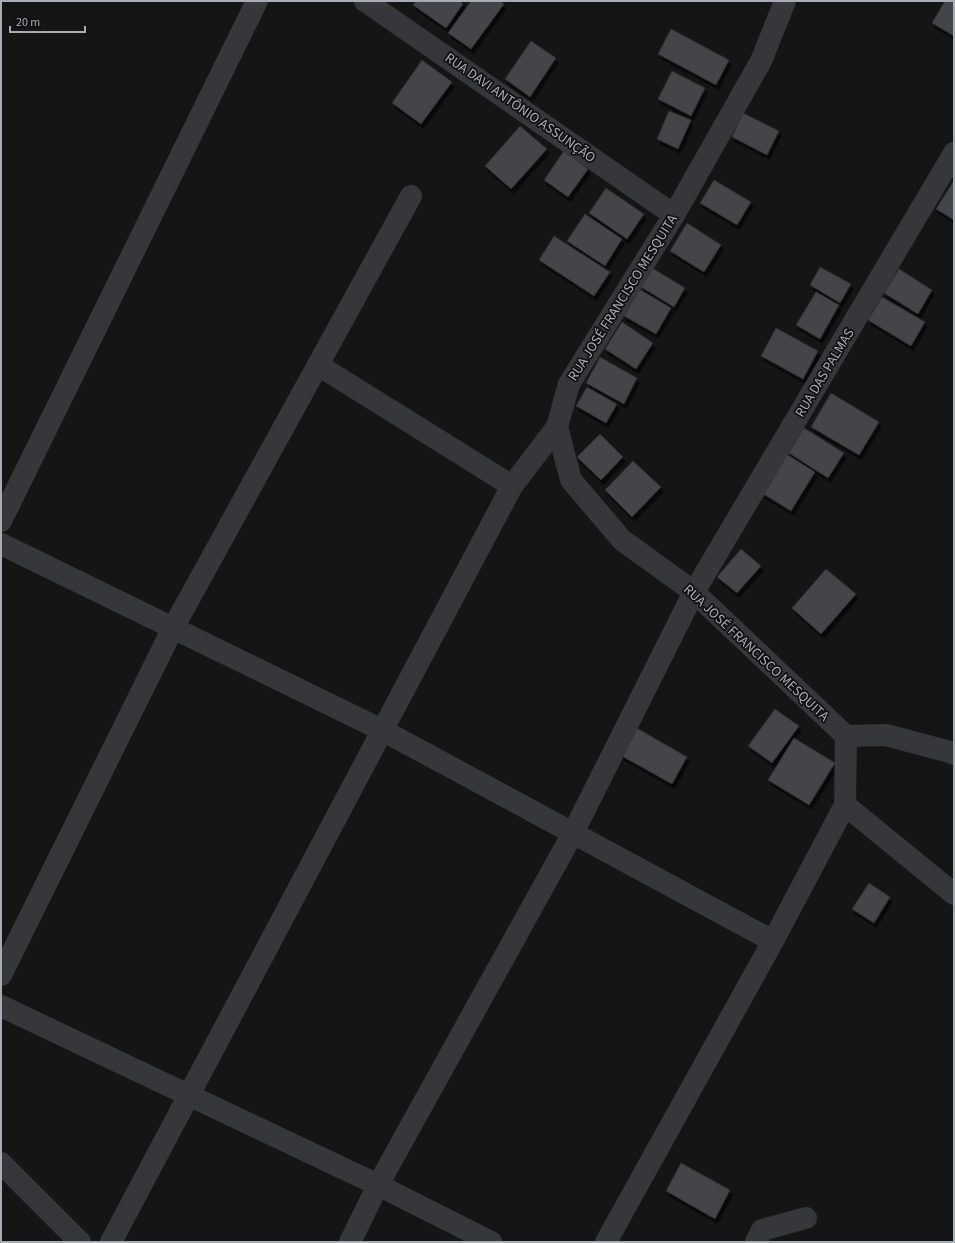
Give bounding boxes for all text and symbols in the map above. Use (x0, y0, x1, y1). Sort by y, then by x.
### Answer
scale bar (10, 8, 85, 34)
text: 20 m (16, 14, 40, 31)
street label: RUA DAVI ANTÔNIO ASSUNÇÃO (441, 48, 599, 168)
street label: RUA JOSÉ FRANCISCO MESQUITA (563, 211, 683, 385)
street label: RUA DAS PALMAS (791, 325, 859, 421)
street label: RUA JOSÉ FRANCISCO MESQUITA (679, 580, 834, 726)

